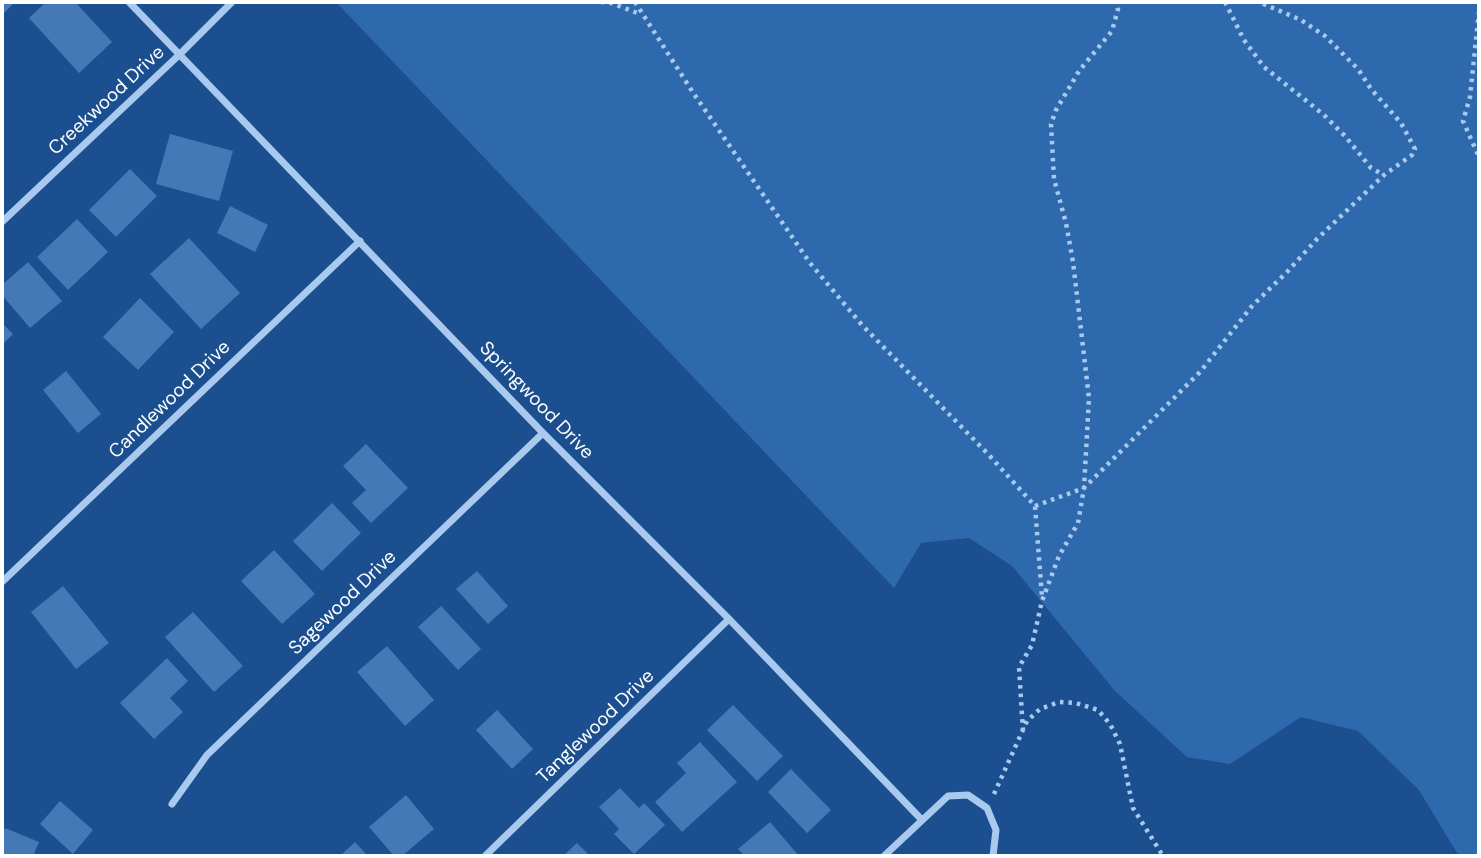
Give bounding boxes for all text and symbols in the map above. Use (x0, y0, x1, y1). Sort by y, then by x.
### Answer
street label: Creekwood Drive (44, 41, 170, 161)
street label: Candlewood Drive (105, 336, 235, 464)
street label: Springwood Drive (474, 337, 598, 465)
street label: Sagewood Drive (285, 546, 401, 660)
street label: Tanglewood Drive (533, 665, 659, 789)

